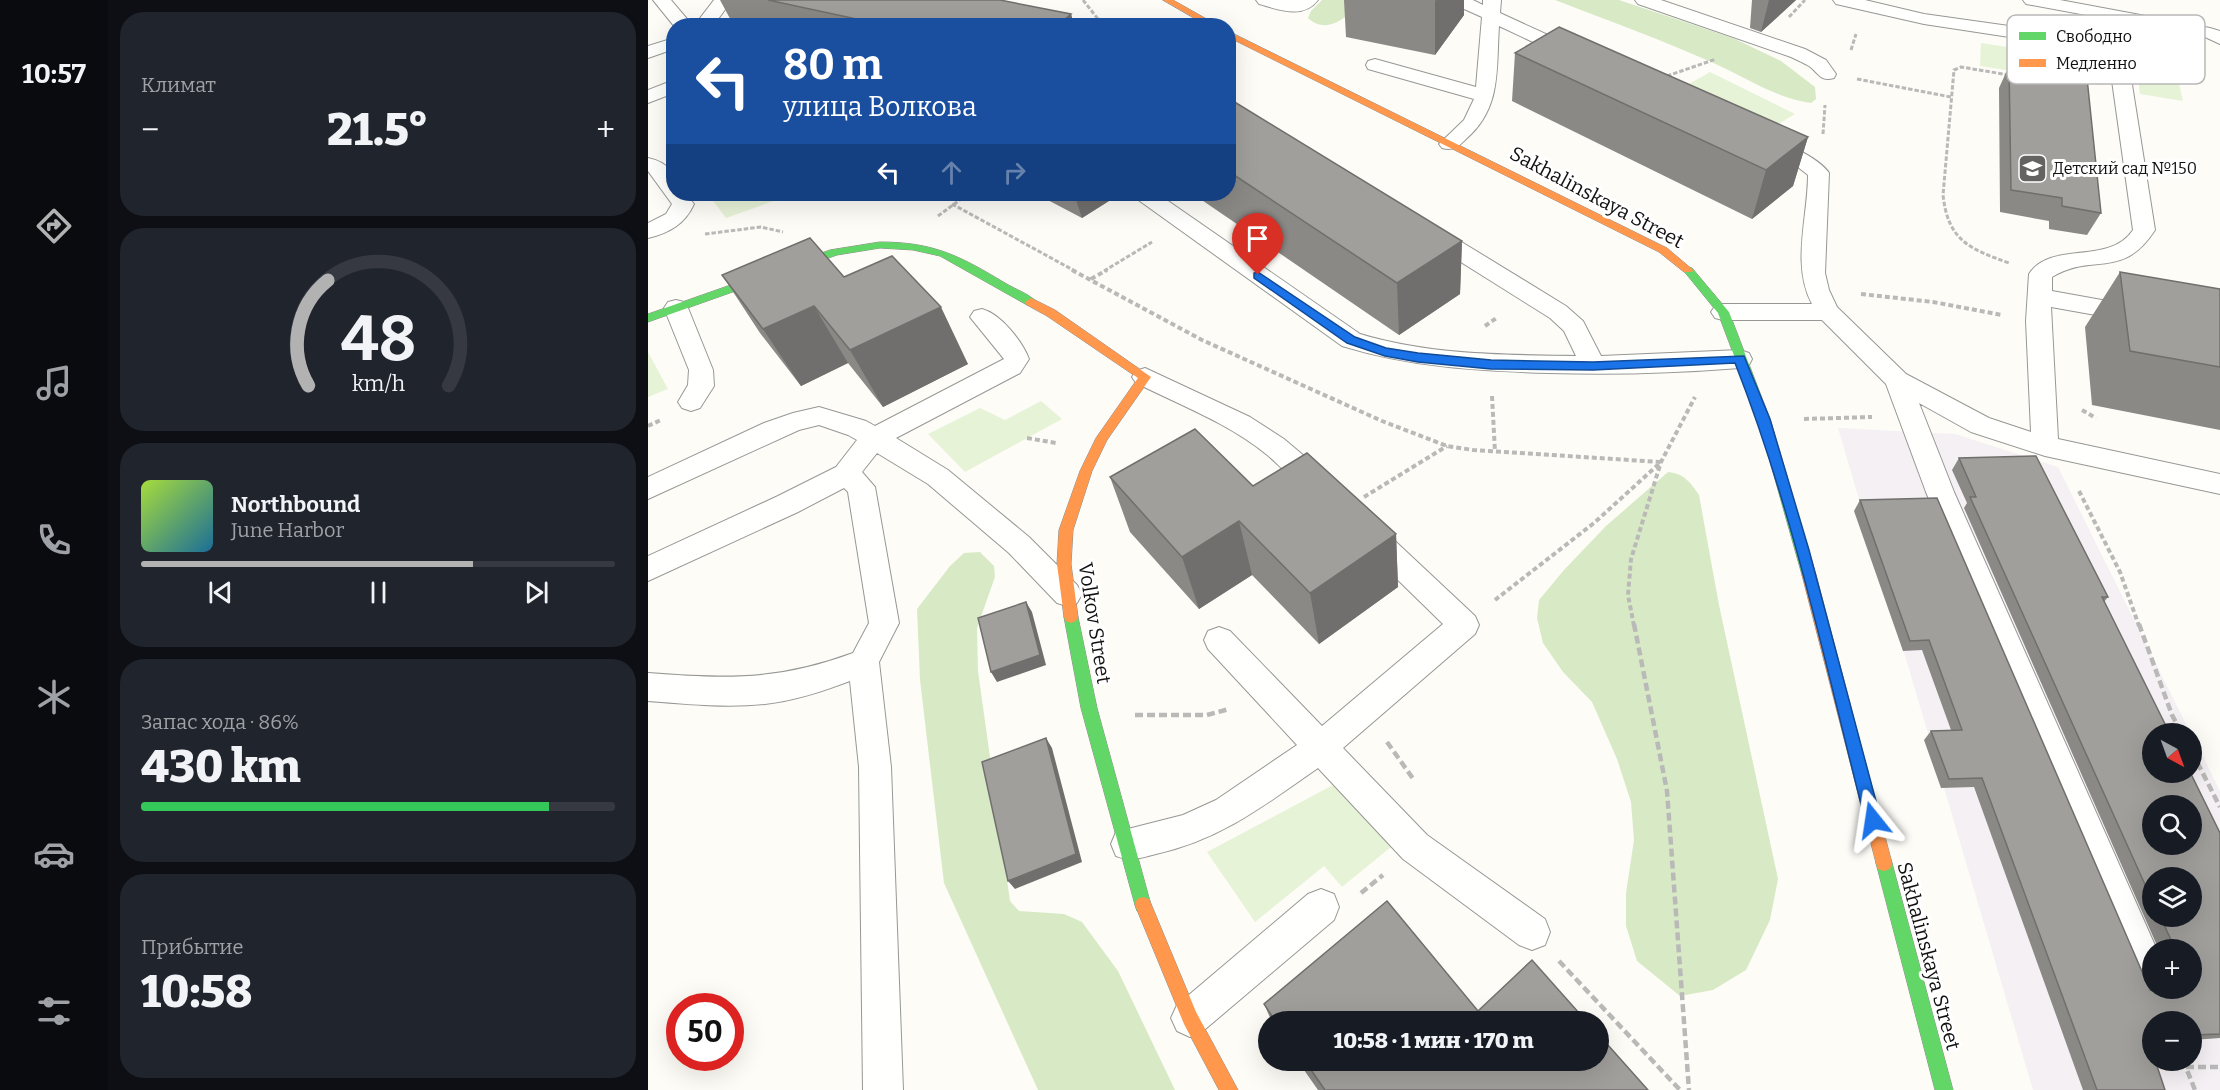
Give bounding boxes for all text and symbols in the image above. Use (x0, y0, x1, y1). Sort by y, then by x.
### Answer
legend (2007, 15, 2205, 84)
text: Свободно (2056, 27, 2132, 46)
text: 80 m (783, 40, 883, 90)
icon: left (684, 42, 762, 120)
text: Медленно (2056, 54, 2137, 73)
text: 10:57 (22, 58, 86, 90)
text: Климат (141, 73, 216, 97)
text: улица Волкова (783, 91, 977, 123)
text: 21.5° (327, 103, 428, 157)
text: − (141, 110, 159, 150)
text: + (596, 110, 615, 150)
street label: Sakhalinskaya Street (1506, 141, 1688, 253)
school or university icon: Детский сад №150 (2016, 152, 2048, 184)
icon: left (872, 156, 905, 189)
icon: ahead (935, 156, 968, 189)
icon: right (998, 156, 1031, 189)
place label: Детский сад №150 (2053, 159, 2197, 178)
icon: directions (33, 205, 75, 247)
pin (1232, 213, 1283, 275)
icon: arrive (1241, 222, 1274, 255)
text: 48 (340, 303, 416, 378)
icon: music (33, 362, 75, 404)
text: km/h (351, 372, 405, 398)
text: Northbound (231, 491, 360, 518)
text: June Harbor (231, 518, 344, 542)
icon: phone (33, 519, 75, 561)
street label: Volkov Street (1074, 561, 1116, 685)
icon: previous (204, 576, 237, 609)
icon: pause (362, 576, 395, 609)
icon: next (520, 576, 553, 609)
icon: climate (33, 676, 75, 718)
text: Запас хода · 86% (141, 710, 299, 734)
north arrow (2142, 723, 2202, 783)
map controls (2142, 723, 2202, 1071)
text: 430 km (141, 740, 301, 794)
position arrow (1841, 788, 1905, 852)
button: search (2142, 795, 2202, 855)
icon: car (33, 833, 75, 875)
street label: Sakhalinskaya Street (1892, 859, 1966, 1053)
button: layers (2142, 867, 2202, 927)
text: Прибытие (141, 935, 243, 959)
button: + (2142, 939, 2202, 999)
text: 10:58 (141, 965, 252, 1019)
icon: filters (33, 990, 75, 1032)
speed limit sign: 50 (666, 993, 744, 1071)
button: − (2142, 1011, 2202, 1071)
text: 10:58 · 1 мин · 170 m (1334, 1027, 1533, 1054)

